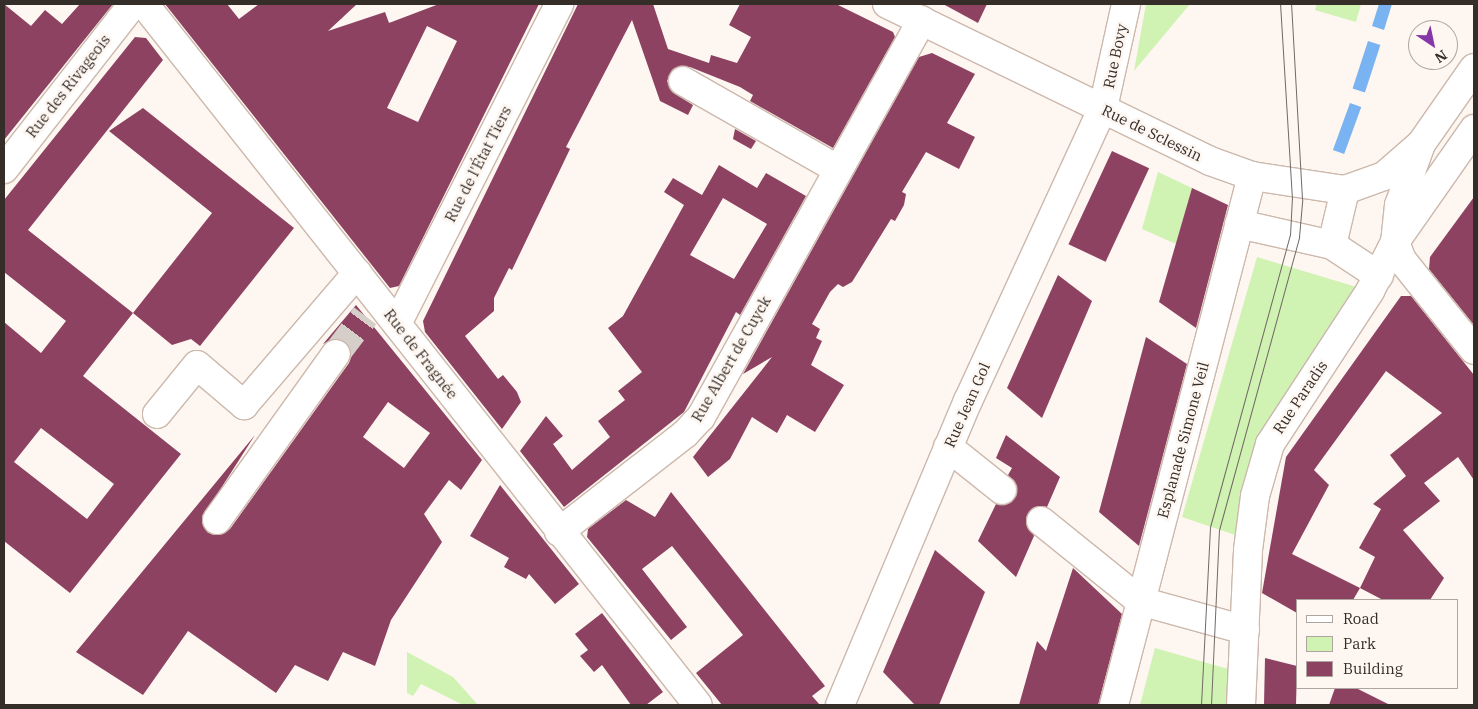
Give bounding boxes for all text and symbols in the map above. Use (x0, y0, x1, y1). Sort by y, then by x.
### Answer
north arrow (1408, 20, 1458, 70)
street label: Rue Bovy (1099, 22, 1131, 90)
street label: Rue des Rivageois (22, 31, 114, 141)
text: N (1431, 46, 1450, 67)
street label: Rue de Sclessin (1099, 101, 1205, 165)
street label: Rue de l'État Tiers (441, 103, 515, 225)
street label: Rue Albert de Cuyck (688, 293, 774, 425)
street label: Rue de Fragnée (380, 305, 462, 403)
street label: Rue Paradis (1269, 357, 1331, 437)
street label: Rue Jean Gol (940, 360, 994, 450)
street label: Esplanade Simone Veil (1153, 360, 1213, 520)
legend (1296, 599, 1458, 689)
text: Road (1343, 609, 1379, 628)
text: Park (1343, 634, 1376, 653)
text: Building (1343, 659, 1403, 678)

